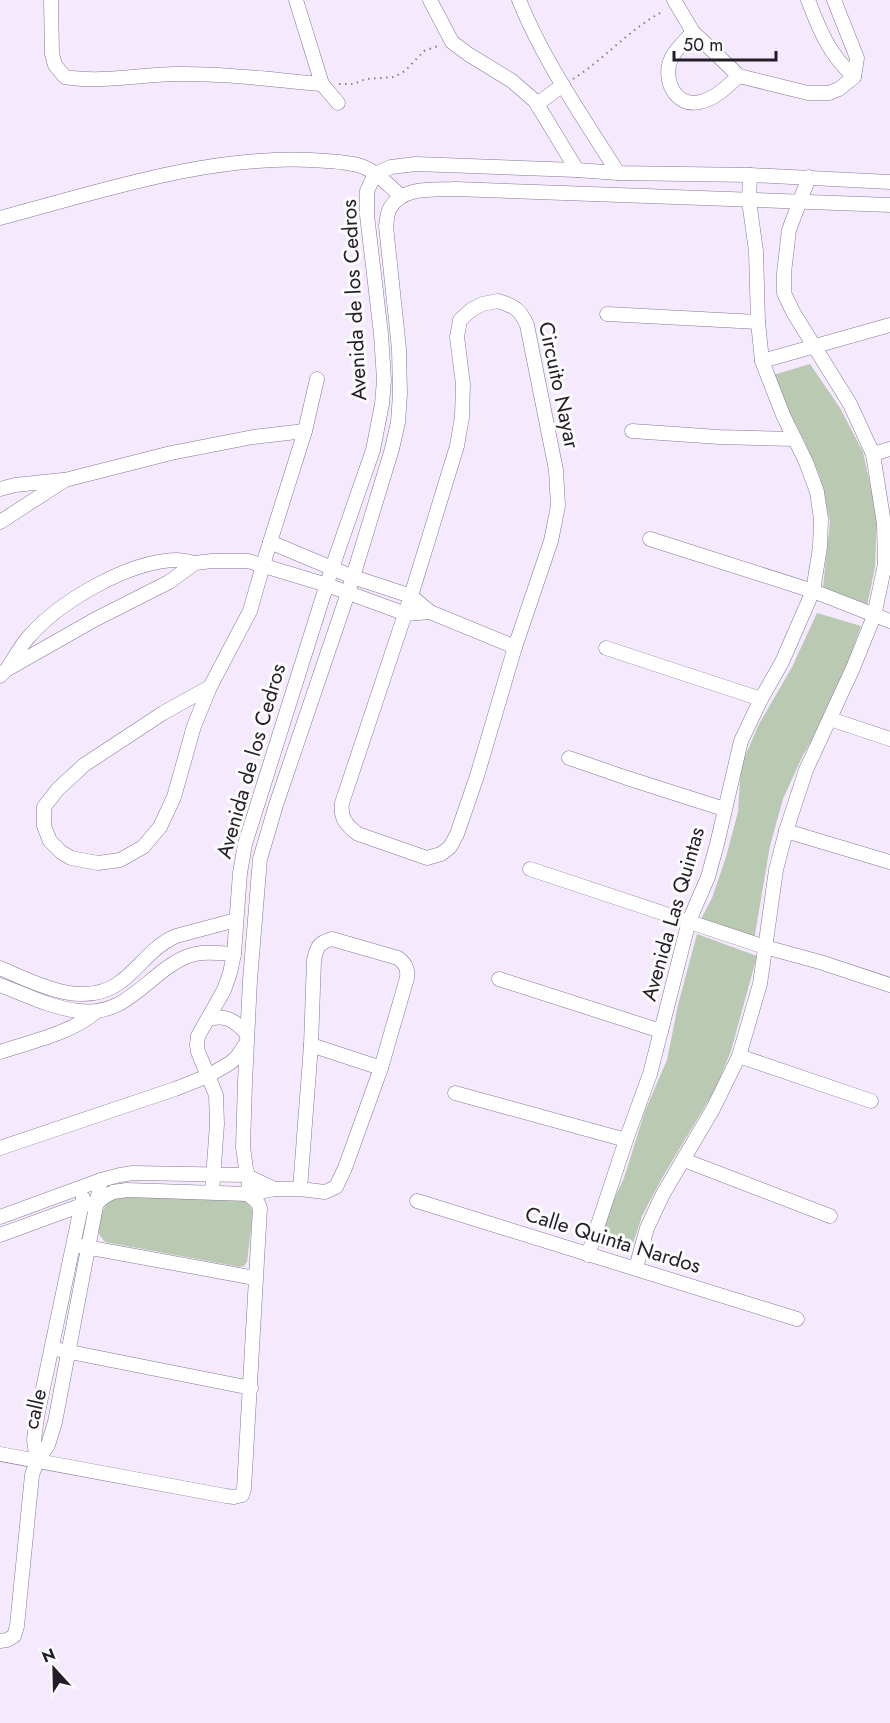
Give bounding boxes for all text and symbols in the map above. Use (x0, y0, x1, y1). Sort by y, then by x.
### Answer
scale bar (674, 24, 776, 62)
text: 50 m (683, 32, 723, 58)
street label: Avenida de los Cedros (334, 199, 374, 401)
street label: Circuito Nayar (531, 319, 587, 452)
street label: Avenida de los Cedros (209, 660, 293, 862)
street label: Avenida Las Quintas (634, 824, 712, 1004)
street label: Calle Quinta Nardos (521, 1199, 705, 1281)
street label: calle (16, 1386, 54, 1432)
north arrow (24, 1639, 84, 1699)
text: N (38, 1643, 59, 1669)

